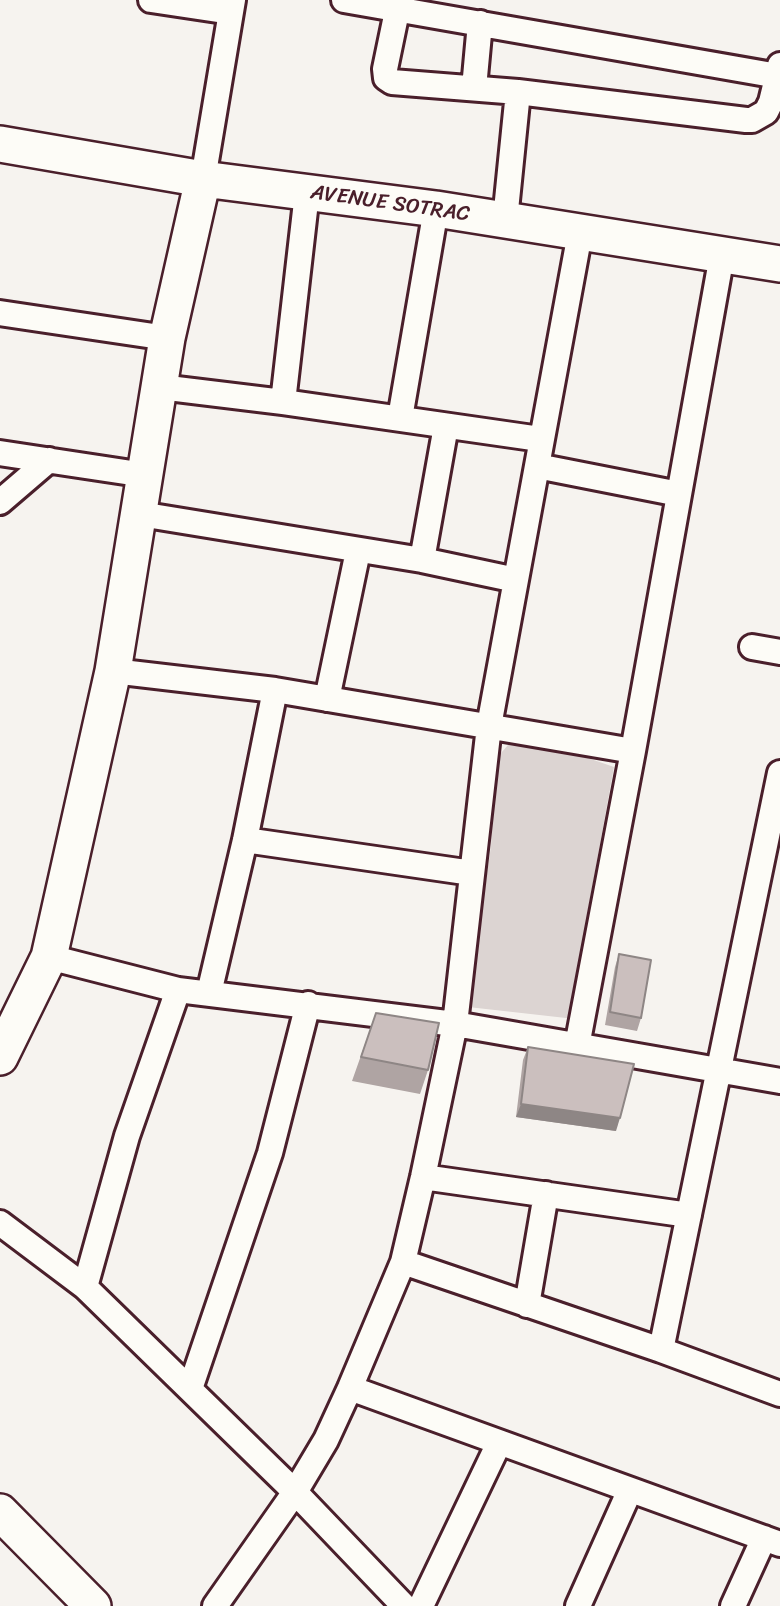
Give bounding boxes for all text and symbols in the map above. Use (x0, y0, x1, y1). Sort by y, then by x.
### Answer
street label: AVENUE SOTRAC (309, 180, 471, 228)

